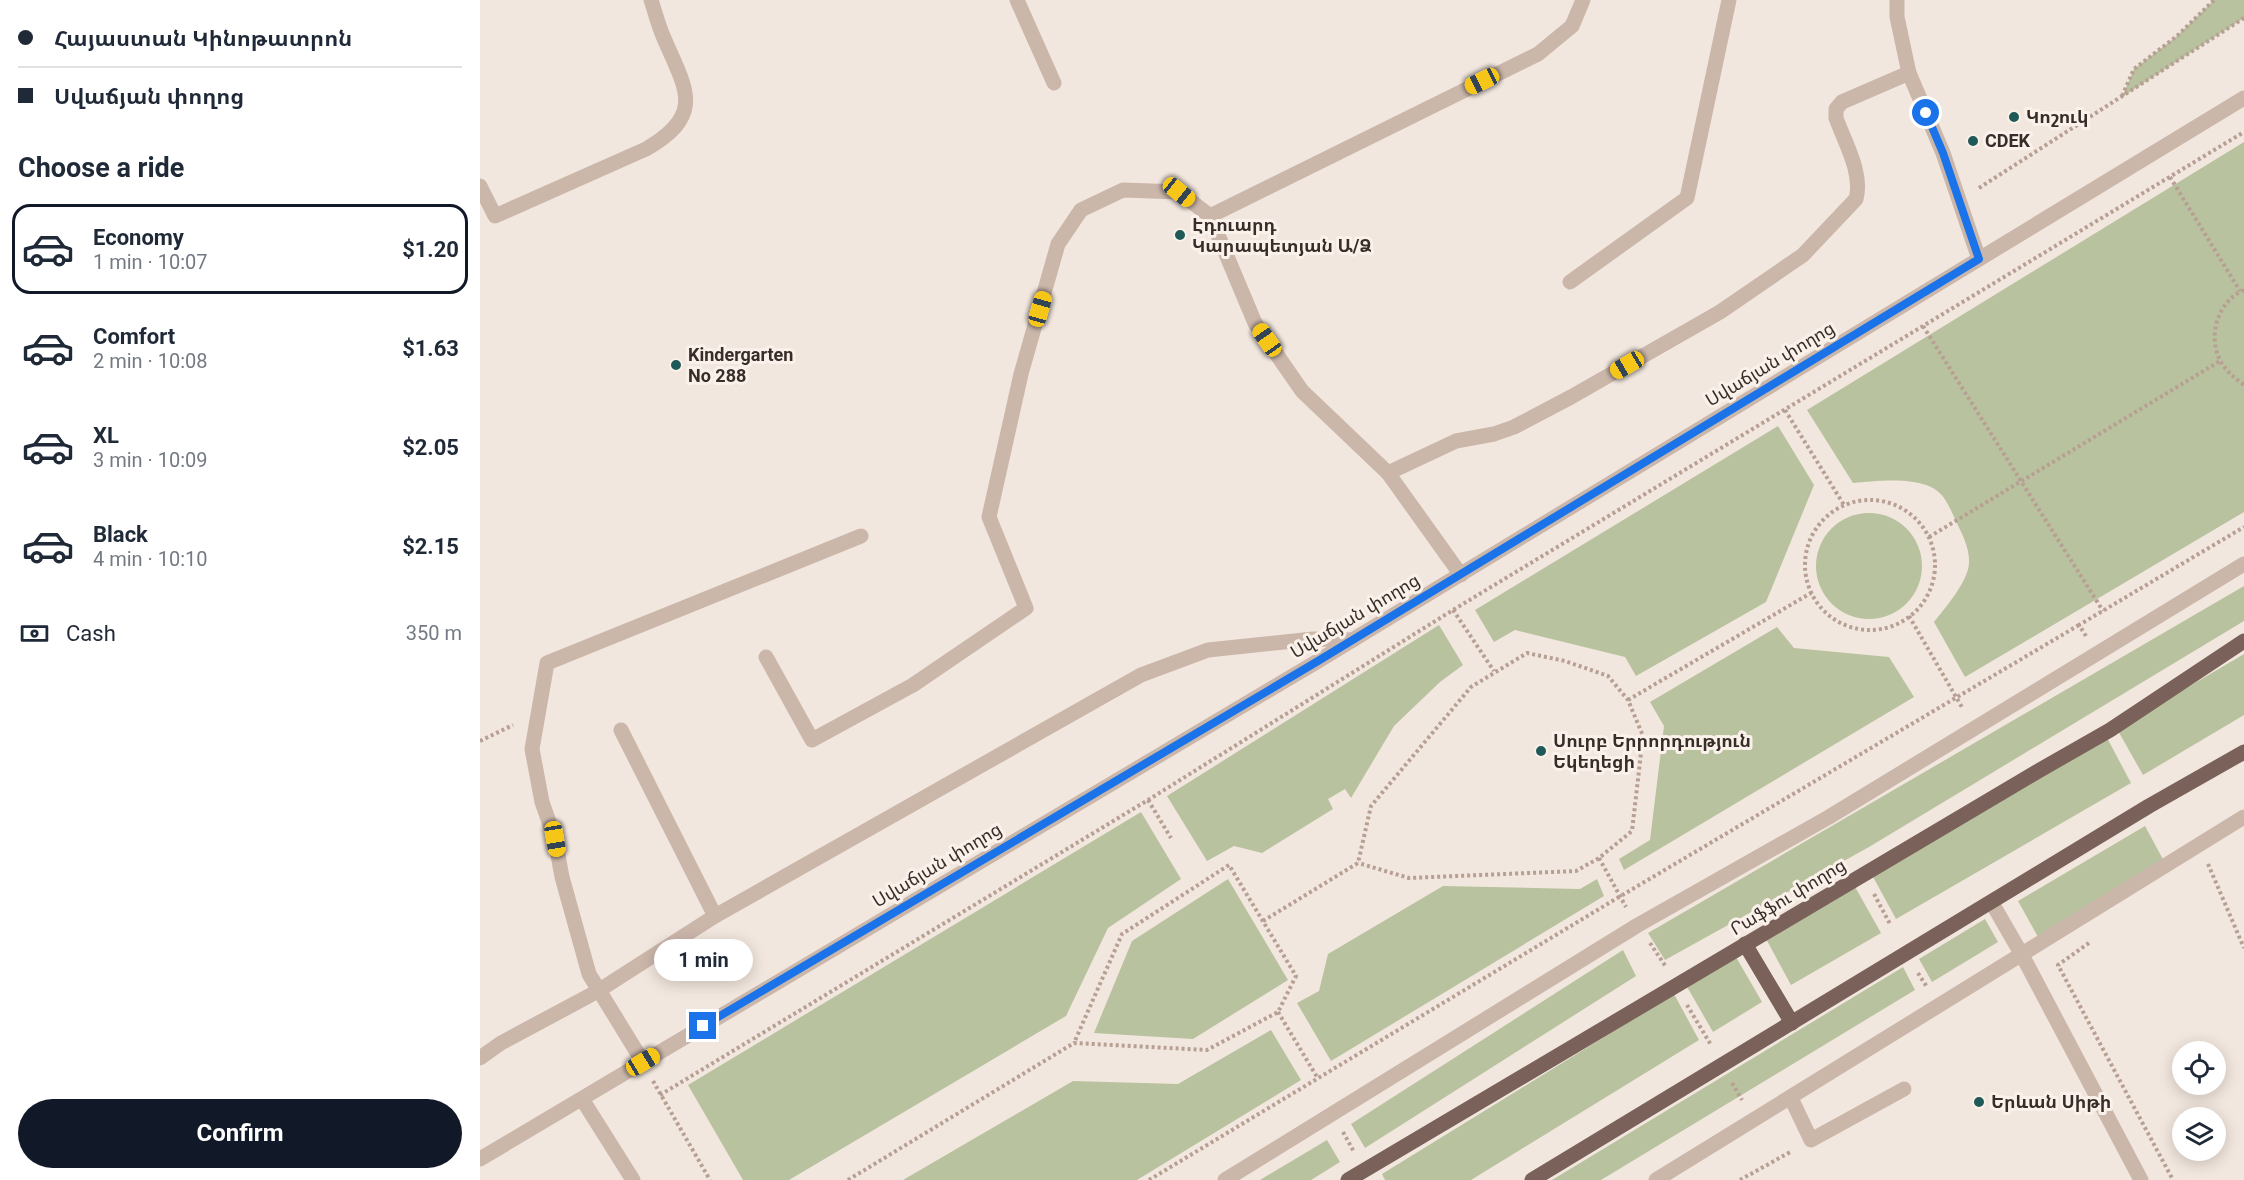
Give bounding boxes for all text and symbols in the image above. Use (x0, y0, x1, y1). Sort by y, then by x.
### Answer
text: Հայաստան Կինոթատրոն (54, 26, 352, 51)
car (1462, 65, 1502, 97)
text: Սվաճյան փողոց (54, 84, 244, 109)
route start (1912, 99, 1939, 126)
place label: Կոշուկ (2026, 106, 2089, 127)
marker: Կոշուկ (2007, 110, 2021, 124)
place label: CDEK (1985, 130, 2031, 151)
marker: CDEK (1966, 134, 1980, 148)
text: Choose a ride (18, 152, 184, 184)
car (1159, 174, 1199, 210)
place label: Էդուարդ Կարապետյան Ա/Ձ (1192, 214, 1372, 256)
icon: car (21, 222, 75, 276)
text: Economy (93, 225, 184, 250)
marker: Էդուարդ Կարապետյան Ա/Ձ (1173, 228, 1187, 242)
text: $1.20 (402, 237, 459, 262)
text: 1 min · 10:07 (93, 250, 208, 274)
car (1026, 289, 1054, 329)
street label: Սվաճյան փողոց (1701, 317, 1838, 410)
car (1249, 320, 1285, 360)
icon: car (21, 321, 75, 375)
text: Comfort (93, 324, 175, 349)
text: $1.63 (402, 336, 459, 361)
place label: Kindergarten No 288 (688, 344, 793, 386)
car (1607, 348, 1647, 382)
text: 2 min · 10:08 (93, 349, 208, 373)
marker: Kindergarten No 288 (669, 358, 683, 372)
icon: car (21, 420, 75, 474)
text: XL (93, 423, 119, 448)
text: $2.05 (402, 435, 459, 460)
text: 3 min · 10:09 (93, 448, 208, 472)
icon: car (21, 519, 75, 573)
text: Black (93, 522, 148, 547)
text: $2.15 (402, 534, 459, 559)
text: 4 min · 10:10 (93, 547, 208, 571)
street label: Սվաճյան փողոց (1286, 569, 1423, 662)
icon: cash (18, 617, 51, 650)
text: Cash (66, 621, 116, 646)
text: 350 m (406, 621, 462, 645)
place label: Սուրբ Երրորդություն Եկեղեցի (1553, 730, 1751, 772)
marker: Սուրբ Երրորդություն Եկեղեցի (1534, 744, 1548, 758)
street label: Սվաճյան փողոց (868, 818, 1005, 911)
car (543, 820, 567, 858)
street label: Րաֆֆու փողոց (1726, 854, 1849, 939)
callout: 1 min (654, 939, 752, 981)
text: 1 min (678, 948, 729, 972)
route end (689, 1012, 716, 1039)
map controls (2172, 1041, 2226, 1161)
button: locate (2172, 1041, 2226, 1095)
car (623, 1045, 663, 1079)
place label: Երևան Սիթի (1991, 1091, 2111, 1112)
marker: Երևան Սիթի (1972, 1095, 1986, 1109)
button: Confirm (18, 1099, 462, 1168)
button: layers (2172, 1107, 2226, 1161)

